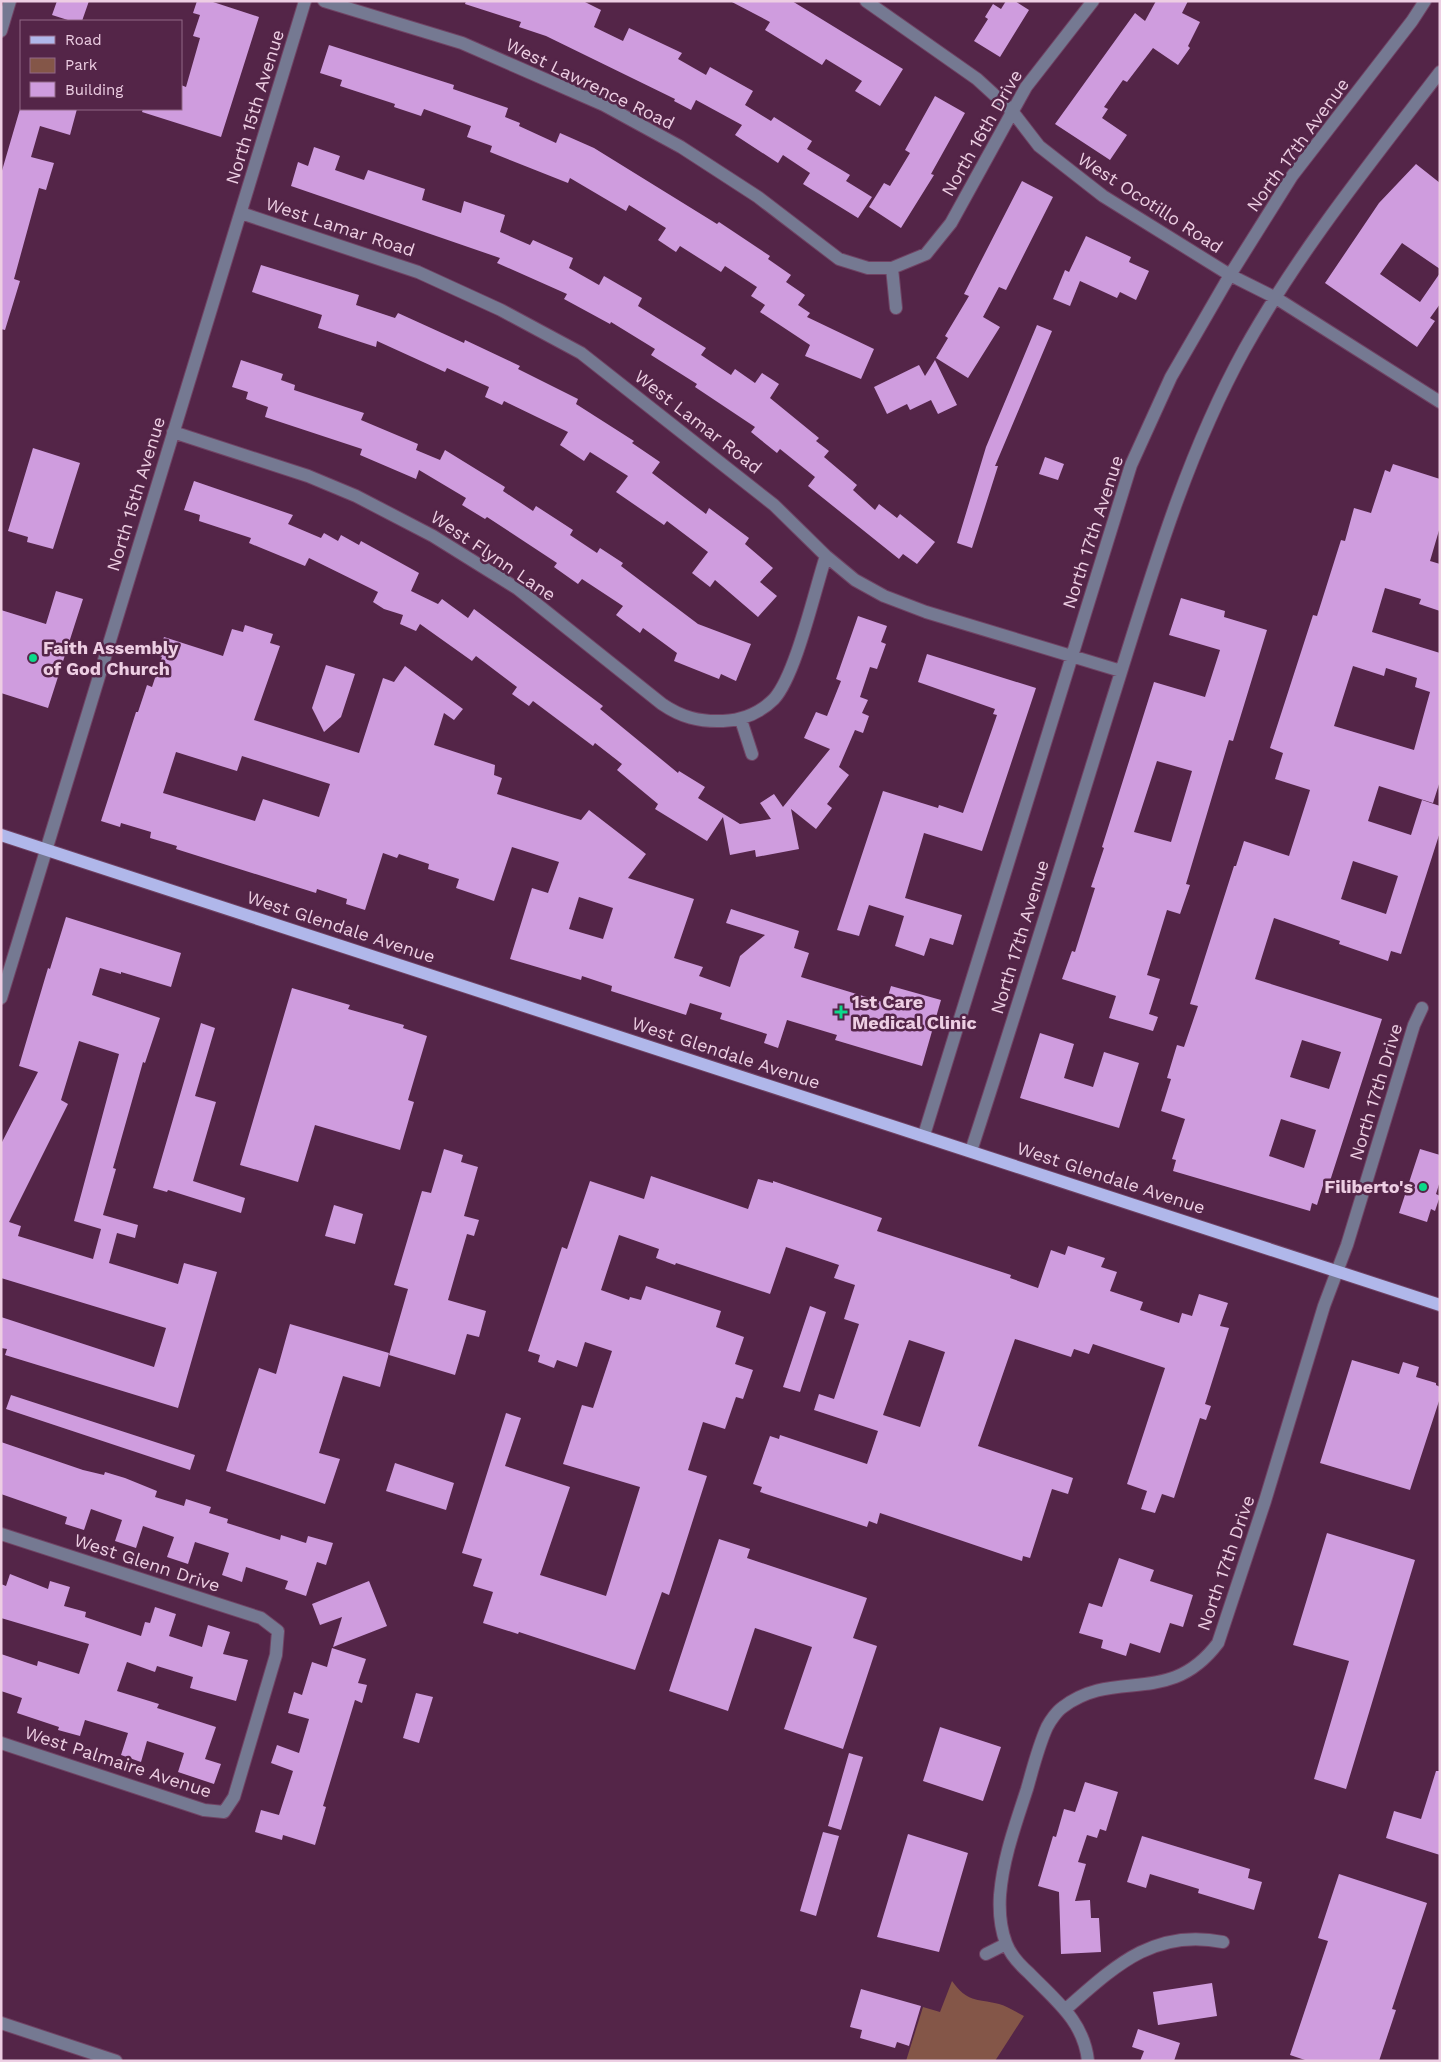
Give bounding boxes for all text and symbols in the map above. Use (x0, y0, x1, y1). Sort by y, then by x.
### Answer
legend (20, 20, 182, 110)
street label: North 15th Avenue (221, 27, 288, 187)
text: Road (65, 31, 102, 49)
street label: West Lawrence Road (502, 34, 678, 134)
text: Park (65, 56, 98, 74)
street label: North 16th Drive (937, 66, 1026, 200)
street label: North 17th Avenue (1242, 74, 1353, 216)
text: Building (65, 81, 123, 99)
street label: West Ocotillo Road (1074, 148, 1227, 257)
street label: West Lamar Road (263, 193, 417, 261)
street label: West Lamar Road (631, 365, 766, 478)
street label: North 15th Avenue (102, 414, 169, 574)
street label: North 17th Avenue (1058, 453, 1127, 611)
street label: West Flynn Lane (427, 506, 560, 605)
place label: Faith Assembly of God Church (43, 637, 179, 679)
marker: Faith Assembly of God Church (27, 652, 39, 664)
street label: North 17th Avenue (986, 857, 1053, 1016)
street label: West Glendale Avenue (244, 886, 438, 967)
place label: 1st Care Medical Clinic (852, 991, 977, 1033)
marker: 1st Care Medical Clinic (834, 1005, 848, 1019)
street label: West Glendale Avenue (629, 1012, 823, 1093)
street label: North 17th Drive (1345, 1021, 1406, 1163)
street label: West Glendale Avenue (1014, 1137, 1208, 1218)
place label: Filiberto's (1324, 1176, 1413, 1197)
marker: Filiberto's (1417, 1181, 1429, 1193)
street label: North 17th Drive (1193, 1492, 1259, 1633)
street label: West Glenn Drive (71, 1529, 223, 1596)
street label: West Palmaire Avenue (22, 1721, 214, 1802)

